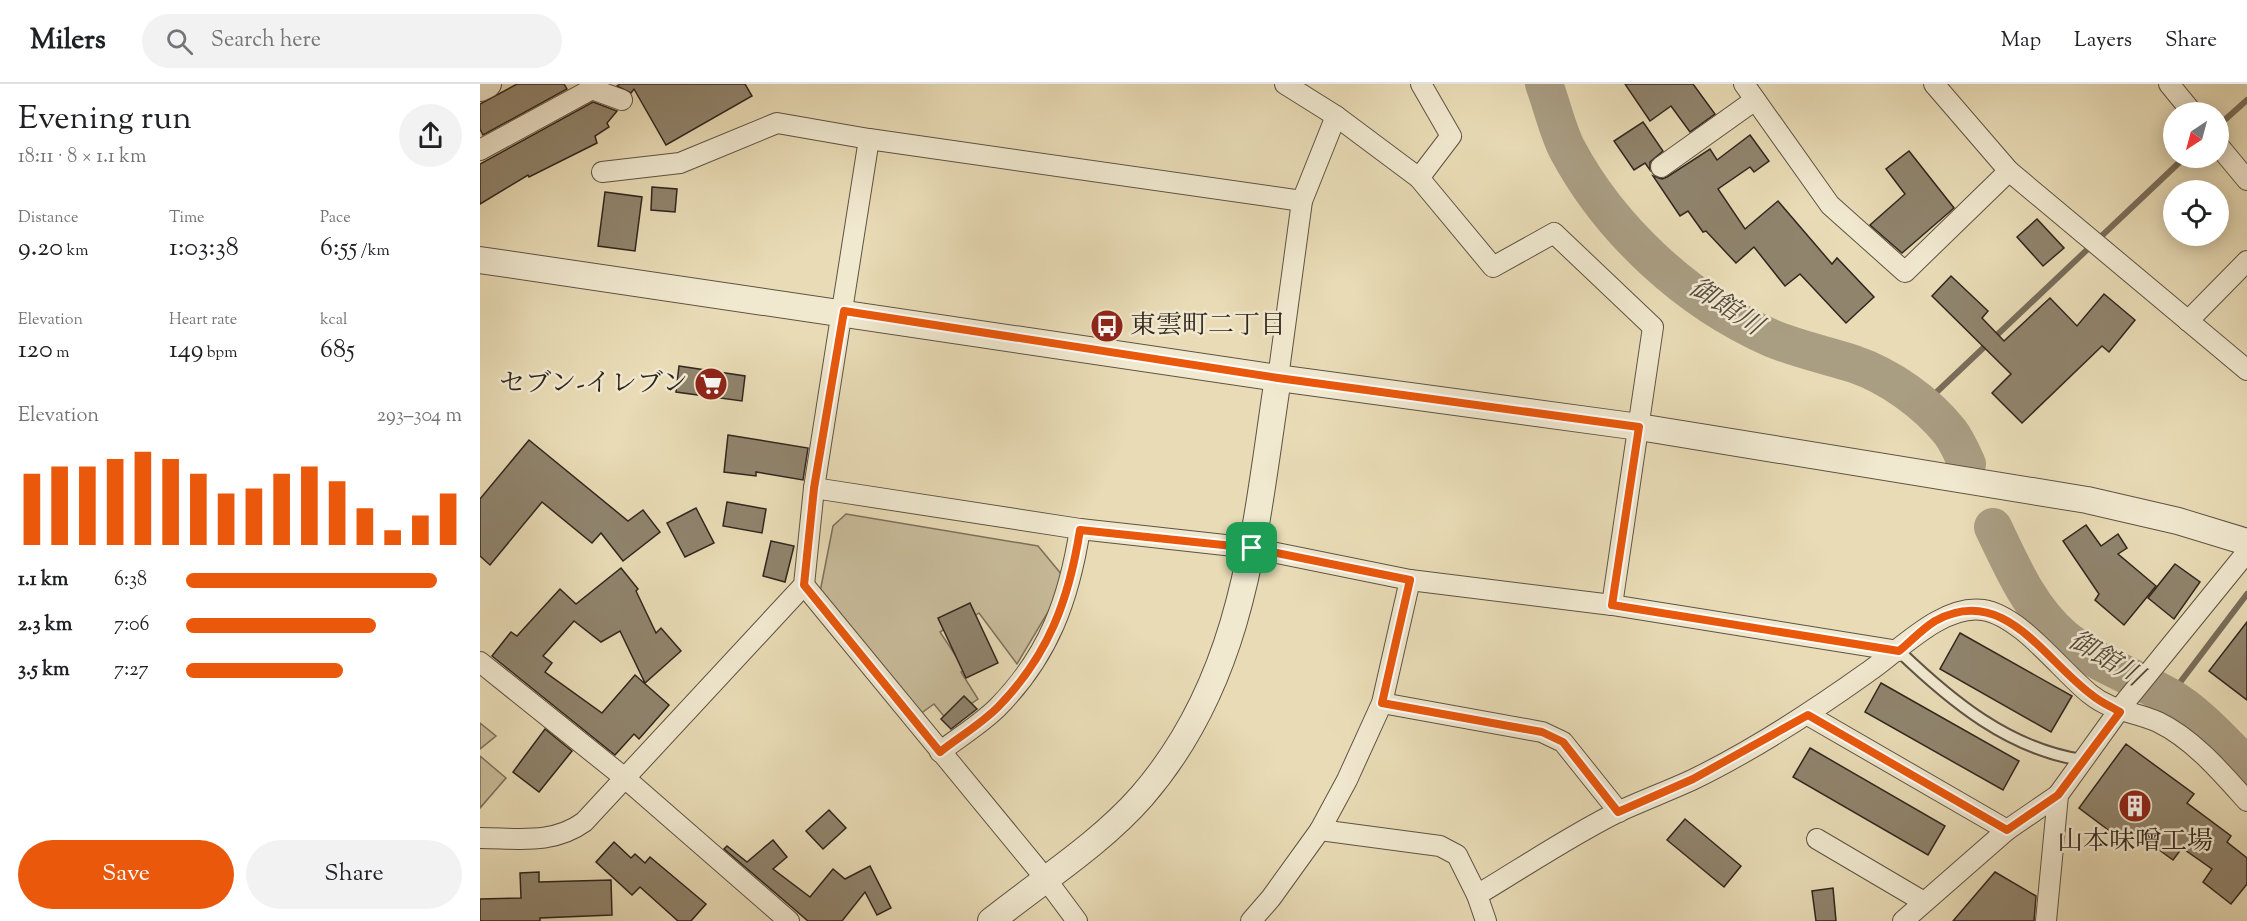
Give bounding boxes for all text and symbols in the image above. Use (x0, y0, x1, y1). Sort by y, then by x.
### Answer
search box (142, 14, 562, 68)
text: Milers (30, 21, 106, 61)
icon: search (163, 25, 196, 58)
text: Search here (211, 25, 321, 57)
text: Map (2001, 26, 2041, 56)
text: Layers (2074, 26, 2132, 56)
text: Share (2165, 26, 2217, 56)
text: Evening run (18, 96, 192, 144)
north arrow (2163, 102, 2229, 168)
map controls (2163, 102, 2229, 246)
button: share (399, 104, 462, 167)
text: 18:11 · 8 × 1.1 km (18, 143, 147, 172)
button: locate (2163, 180, 2229, 246)
text: Distance (18, 207, 78, 230)
text: Time (169, 207, 205, 230)
text: Pace (320, 207, 351, 230)
text: 9.20 (18, 230, 63, 267)
text: 1:03:38 (169, 230, 239, 267)
text: 6:55 (320, 230, 357, 267)
text: km (63, 240, 89, 263)
text: /km (357, 240, 390, 263)
water label: 御館川 (1680, 270, 1772, 348)
bus stop icon: 東雲町二丁目 (1089, 308, 1125, 344)
place label: 東雲町二丁目 (1130, 308, 1286, 345)
text: Elevation (18, 309, 83, 332)
text: Heart rate (169, 309, 237, 332)
text: kcal (320, 309, 348, 332)
text: 120 (18, 332, 53, 369)
text: 149 (169, 332, 203, 369)
text: 685 (320, 332, 355, 369)
text: m (53, 342, 69, 365)
text: bpm (203, 342, 237, 365)
place label: セブン-イレブン (499, 366, 688, 403)
supermarket icon: セブン-イレブン (693, 366, 729, 402)
text: Elevation (18, 402, 99, 431)
text: 293–304 m (377, 402, 462, 431)
pin (1226, 522, 1277, 573)
icon: arrive (1235, 531, 1268, 564)
text: 1.1 km (18, 566, 68, 595)
text: 6:38 (114, 566, 147, 595)
text: 2.3 km (18, 611, 72, 640)
text: 7:06 (114, 611, 150, 640)
water label: 御館川 (2060, 622, 2152, 699)
text: 3.5 km (18, 656, 70, 685)
text: 7:27 (114, 656, 149, 685)
building icon: 山本味噌工場 (2117, 788, 2153, 824)
place label: 山本味噌工場 (2057, 824, 2213, 861)
button: Save (18, 840, 234, 909)
button: Share (246, 840, 462, 909)

